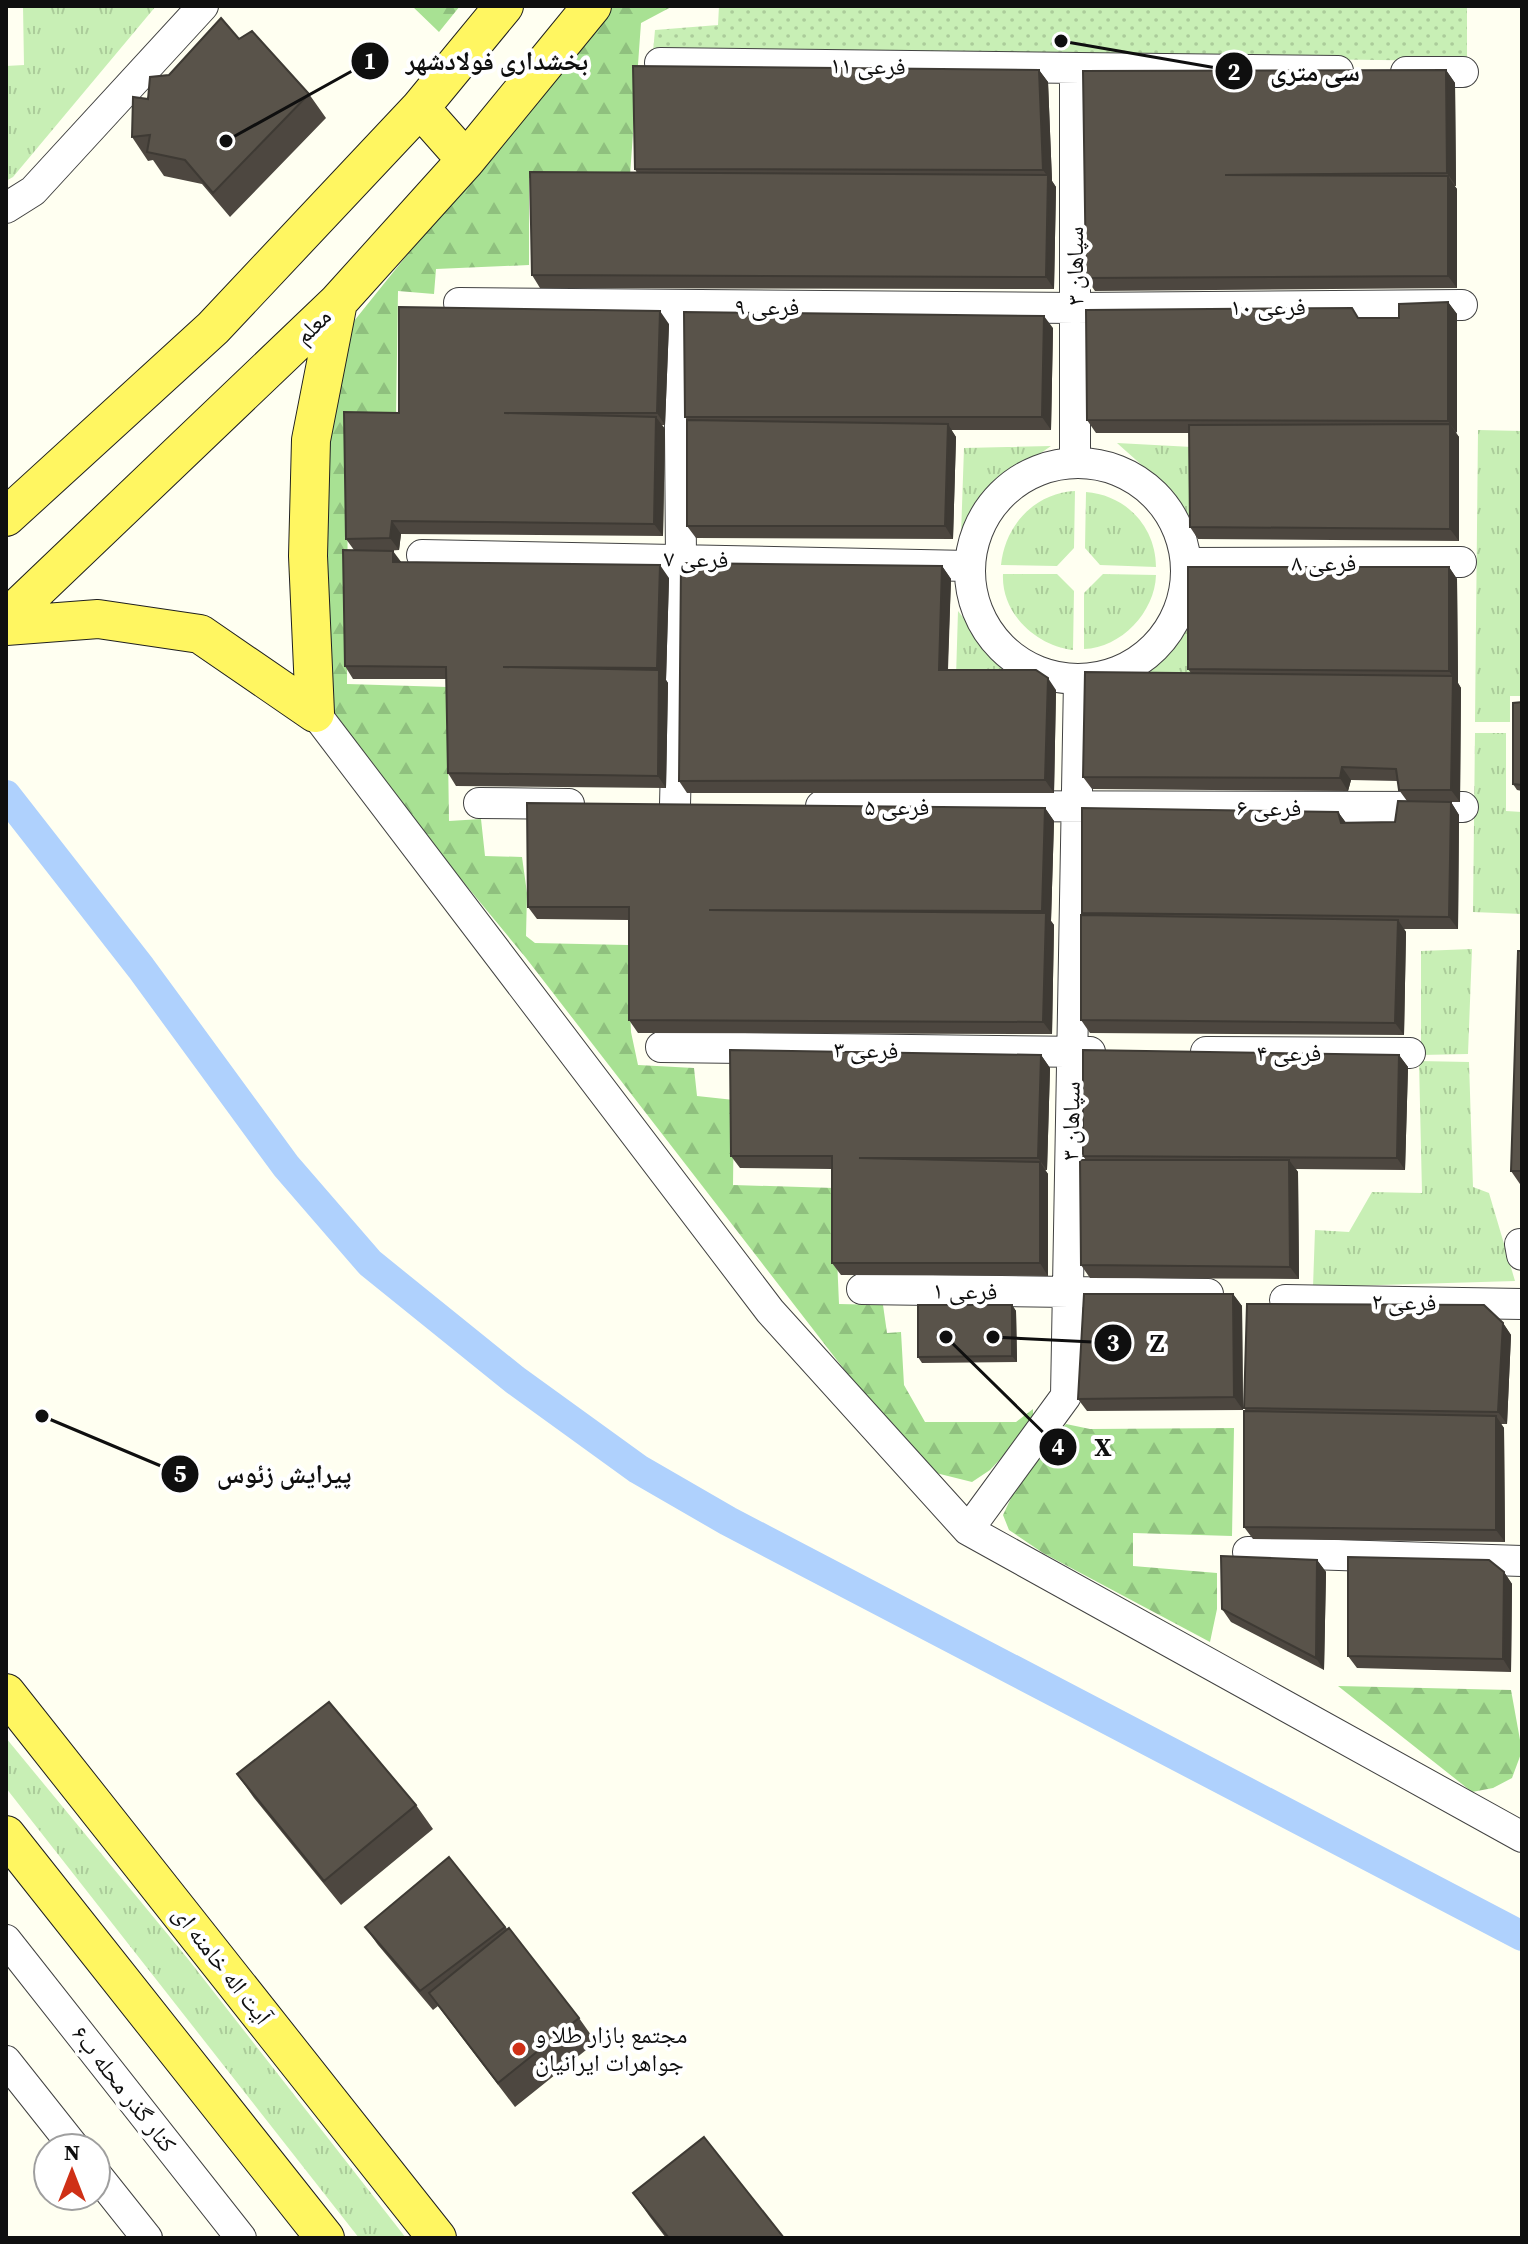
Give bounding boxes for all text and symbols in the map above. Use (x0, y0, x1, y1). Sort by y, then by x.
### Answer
callout: بخشداری فولادشهر (350, 36, 604, 86)
text: بخشداری فولادشهر (405, 43, 588, 79)
text: 1 (363, 44, 377, 77)
callout: سی متری (1214, 46, 1376, 96)
street label: فرعی ۱۱ (830, 48, 906, 83)
text: سی متری (1270, 54, 1360, 90)
text: 2 (1227, 55, 1241, 88)
street label: سپاهان ۳ (1058, 226, 1091, 306)
street label: فرعی ۹ (735, 290, 799, 323)
street label: فرعی ۱۰ (1230, 290, 1306, 323)
street label: معلم (287, 300, 338, 351)
street label: فرعی ۷ (663, 541, 729, 576)
street label: فرعی ۸ (1292, 546, 1356, 579)
street label: فرعی ۵ (865, 790, 929, 823)
street label: فرعی ۶ (1237, 791, 1301, 824)
street label: فرعی ۳ (833, 1032, 899, 1067)
street label: فرعی ۴ (1257, 1036, 1321, 1069)
street label: سپاهان ۳ (1053, 1081, 1088, 1161)
street label: فرعی ۱ (932, 1273, 998, 1308)
street label: فرعی ۲ (1371, 1284, 1437, 1319)
callout: Z (1093, 1318, 1180, 1368)
text: Z (1150, 1325, 1165, 1361)
text: 3 (1106, 1326, 1120, 1359)
callout: X (1038, 1422, 1127, 1472)
text: X (1094, 1429, 1112, 1465)
text: 4 (1051, 1430, 1065, 1463)
callout: پیرایش زئوس (160, 1449, 367, 1499)
text: پیرایش زئوس (217, 1456, 351, 1492)
text: 5 (173, 1457, 187, 1490)
street label: آیت اله خامنه ای (165, 1898, 280, 2032)
street label: کنار گذر محله ب۶ (64, 2018, 184, 2159)
place label: مجتمع بازار طلا و جواهرات ایرانیان (535, 2018, 687, 2079)
marker: مجتمع بازار طلا و جواهرات ایرانیان (510, 2040, 528, 2058)
north arrow (32, 2132, 112, 2212)
text: N (64, 2137, 80, 2167)

